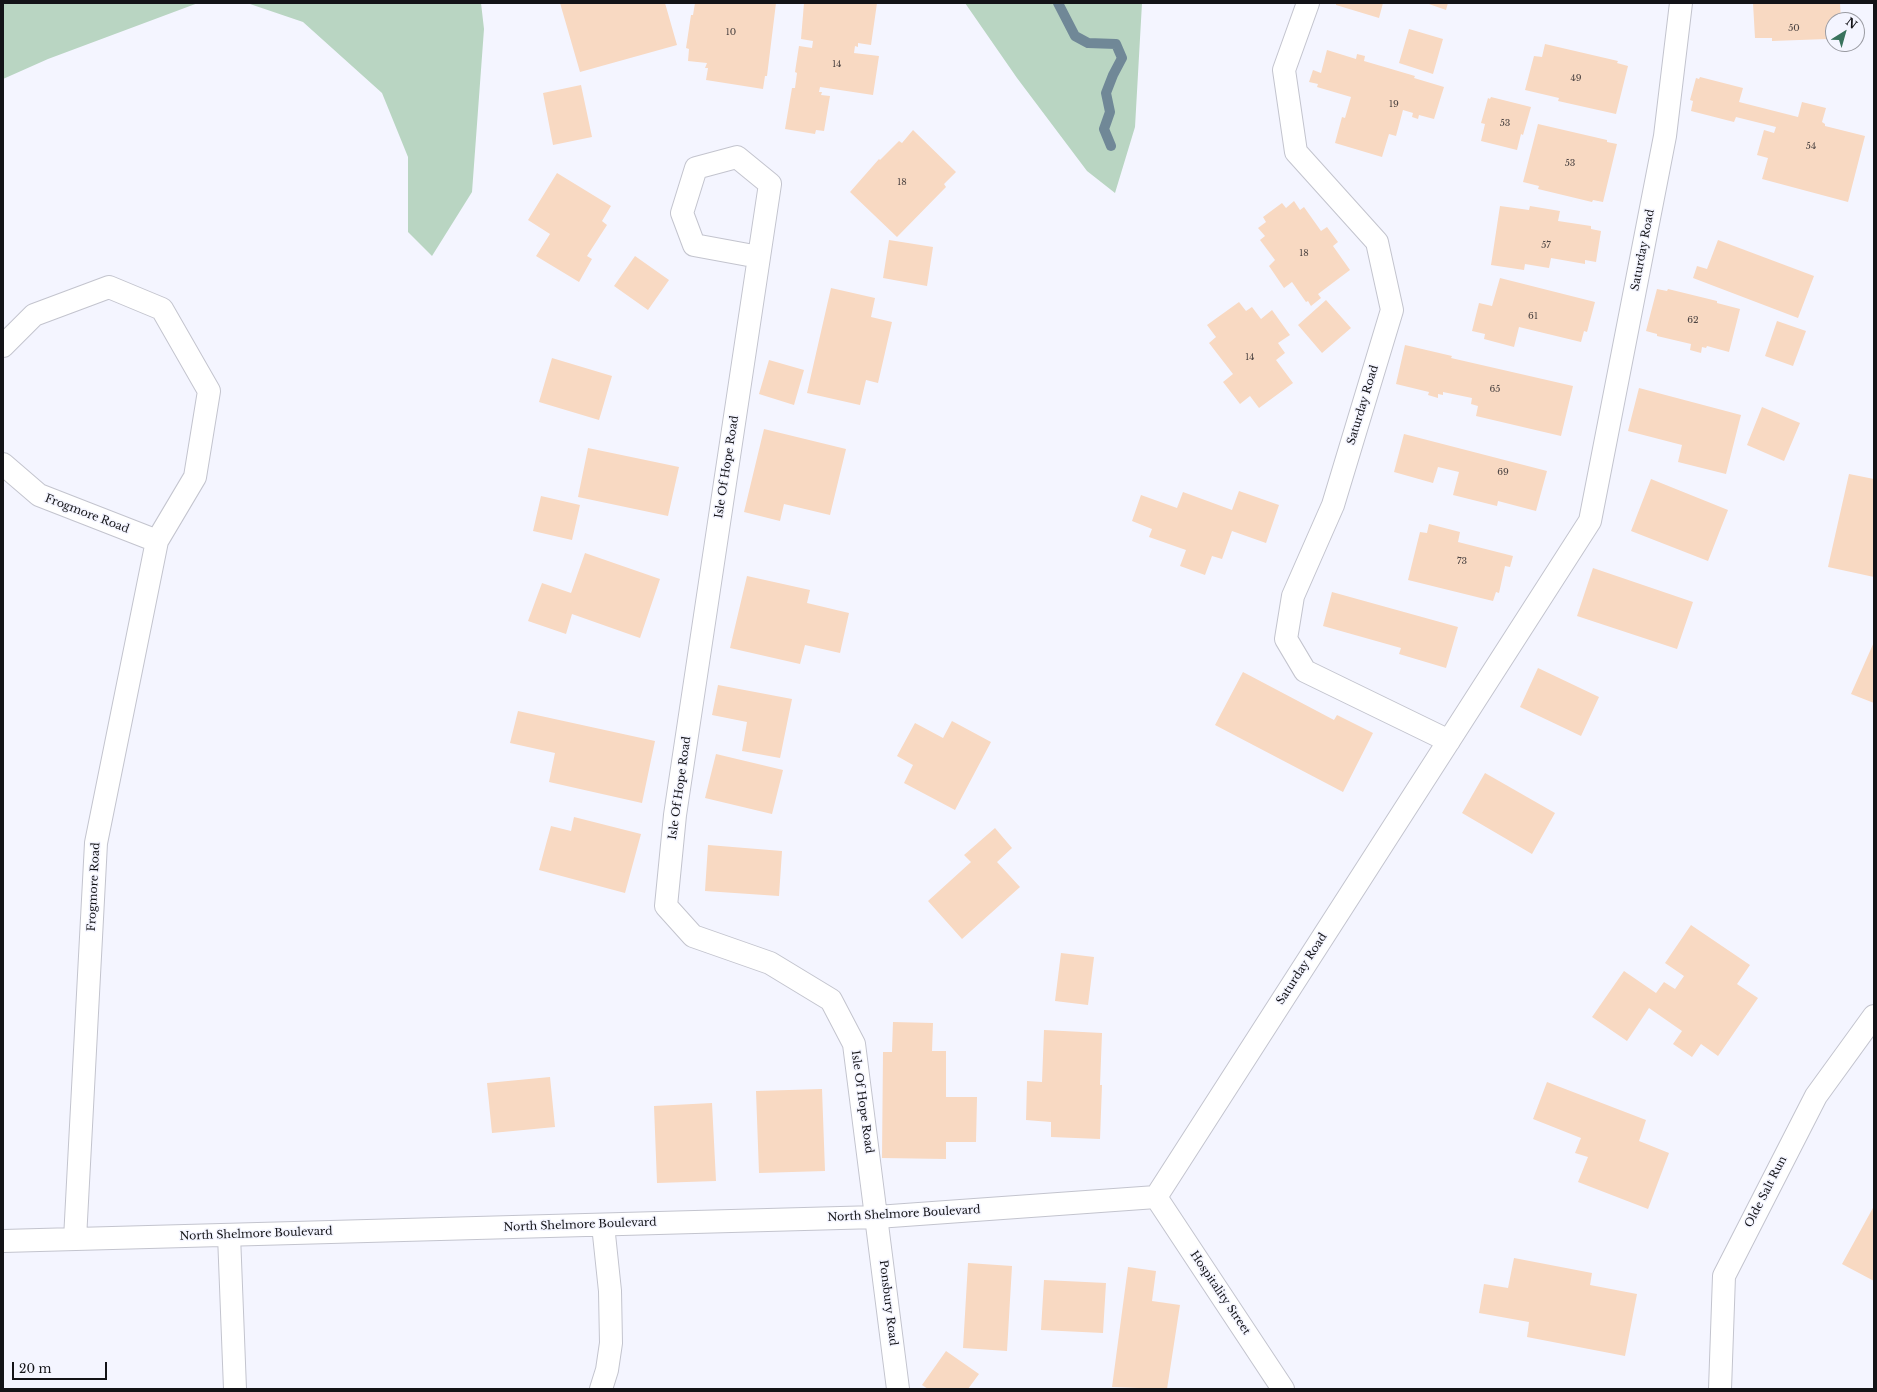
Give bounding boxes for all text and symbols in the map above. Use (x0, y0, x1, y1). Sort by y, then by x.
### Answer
north arrow (1825, 12, 1865, 52)
text: N (1843, 15, 1860, 32)
house number: 50 (1788, 23, 1800, 33)
house number: 10 (726, 27, 736, 37)
house number: 14 (832, 59, 842, 69)
house number: 49 (1570, 73, 1582, 83)
house number: 19 (1389, 99, 1399, 109)
house number: 53 (1500, 118, 1510, 128)
house number: 54 (1806, 141, 1816, 151)
house number: 53 (1565, 158, 1575, 168)
house number: 18 (897, 177, 907, 187)
street label: Saturday Road (1629, 208, 1657, 292)
house number: 57 (1541, 240, 1551, 250)
house number: 18 (1299, 248, 1309, 258)
house number: 61 (1528, 311, 1538, 321)
house number: 62 (1687, 315, 1699, 325)
house number: 14 (1245, 352, 1255, 362)
street label: Saturday Road (1345, 364, 1381, 446)
house number: 65 (1490, 384, 1500, 394)
street label: Isle Of Hope Road (712, 415, 742, 519)
house number: 69 (1497, 467, 1509, 477)
street label: Frogmore Road (43, 492, 131, 536)
house number: 73 (1457, 556, 1467, 566)
street label: Isle Of Hope Road (666, 736, 694, 840)
street label: Frogmore Road (85, 842, 103, 932)
street label: Saturday Road (1274, 931, 1330, 1007)
street label: Isle Of Hope Road (848, 1050, 876, 1154)
street label: Olde Salt Run (1742, 1154, 1790, 1230)
street label: North Shelmore Boulevard (827, 1203, 981, 1225)
street label: North Shelmore Boulevard (503, 1216, 657, 1234)
street label: North Shelmore Boulevard (179, 1225, 333, 1243)
street label: Hospitality Street (1187, 1249, 1253, 1337)
street label: Ponsbury Road (876, 1259, 900, 1347)
scale bar (14, 1354, 109, 1380)
text: 20 m (19, 1361, 51, 1376)

